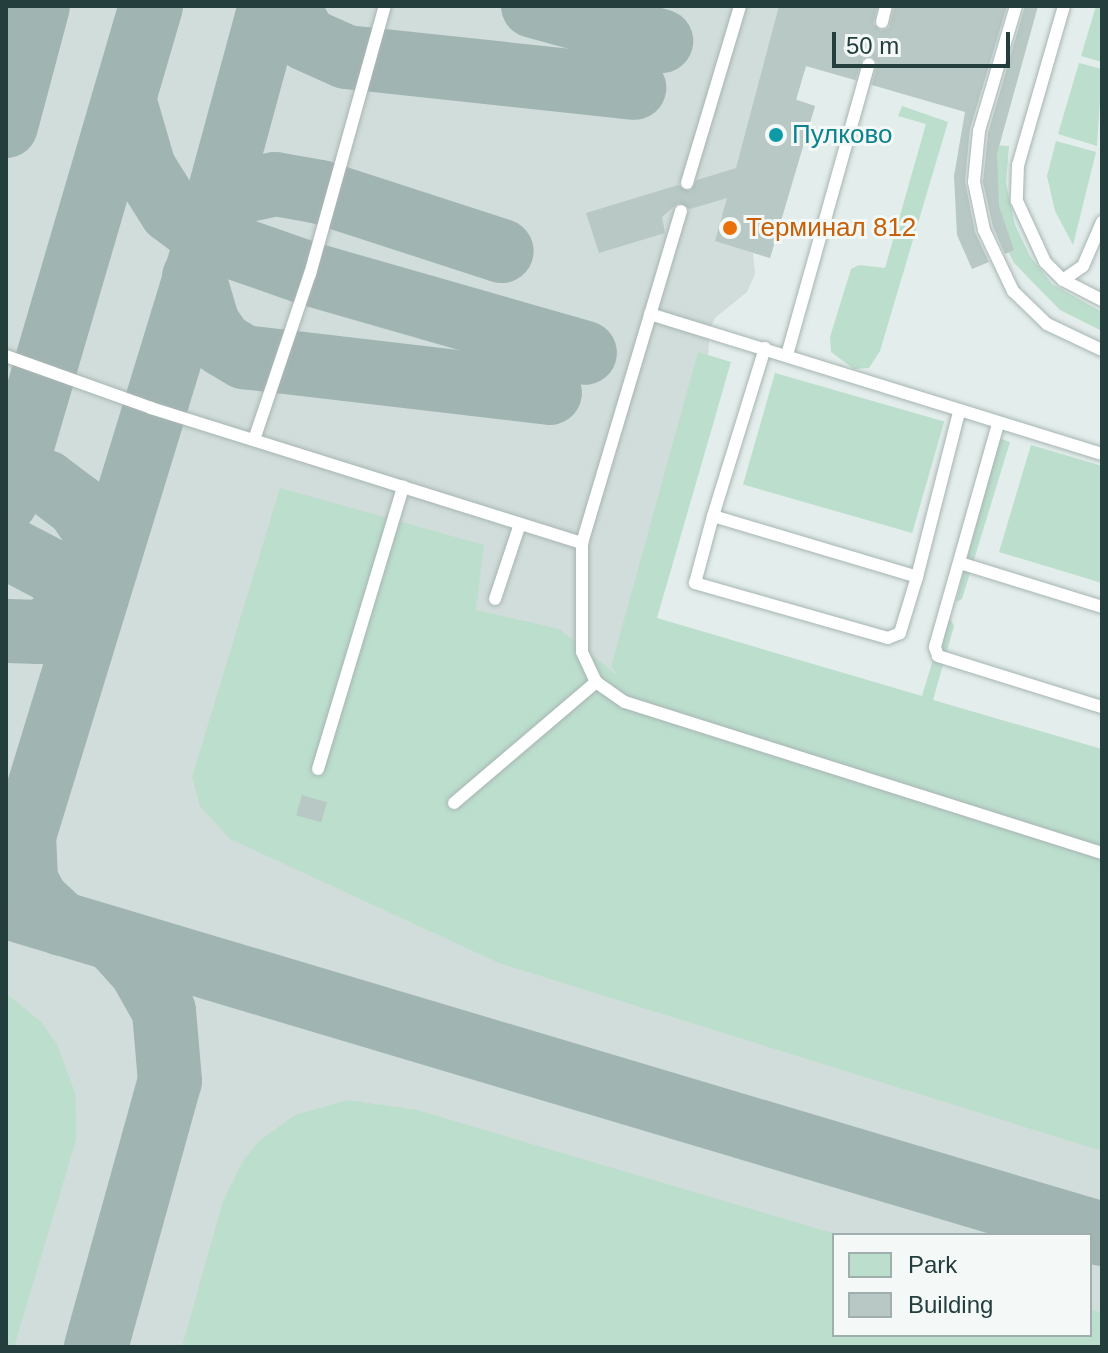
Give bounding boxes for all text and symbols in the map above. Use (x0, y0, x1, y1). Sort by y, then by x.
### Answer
scale bar (836, 16, 1014, 66)
text: 50 m (846, 32, 899, 59)
place label: Пулково (792, 119, 892, 151)
marker: Пулково (767, 126, 785, 144)
place label: Терминал 812 (746, 212, 916, 244)
marker: Терминал 812 (721, 219, 739, 237)
legend (832, 1233, 1092, 1337)
text: Park (908, 1251, 957, 1278)
text: Building (908, 1291, 993, 1318)

